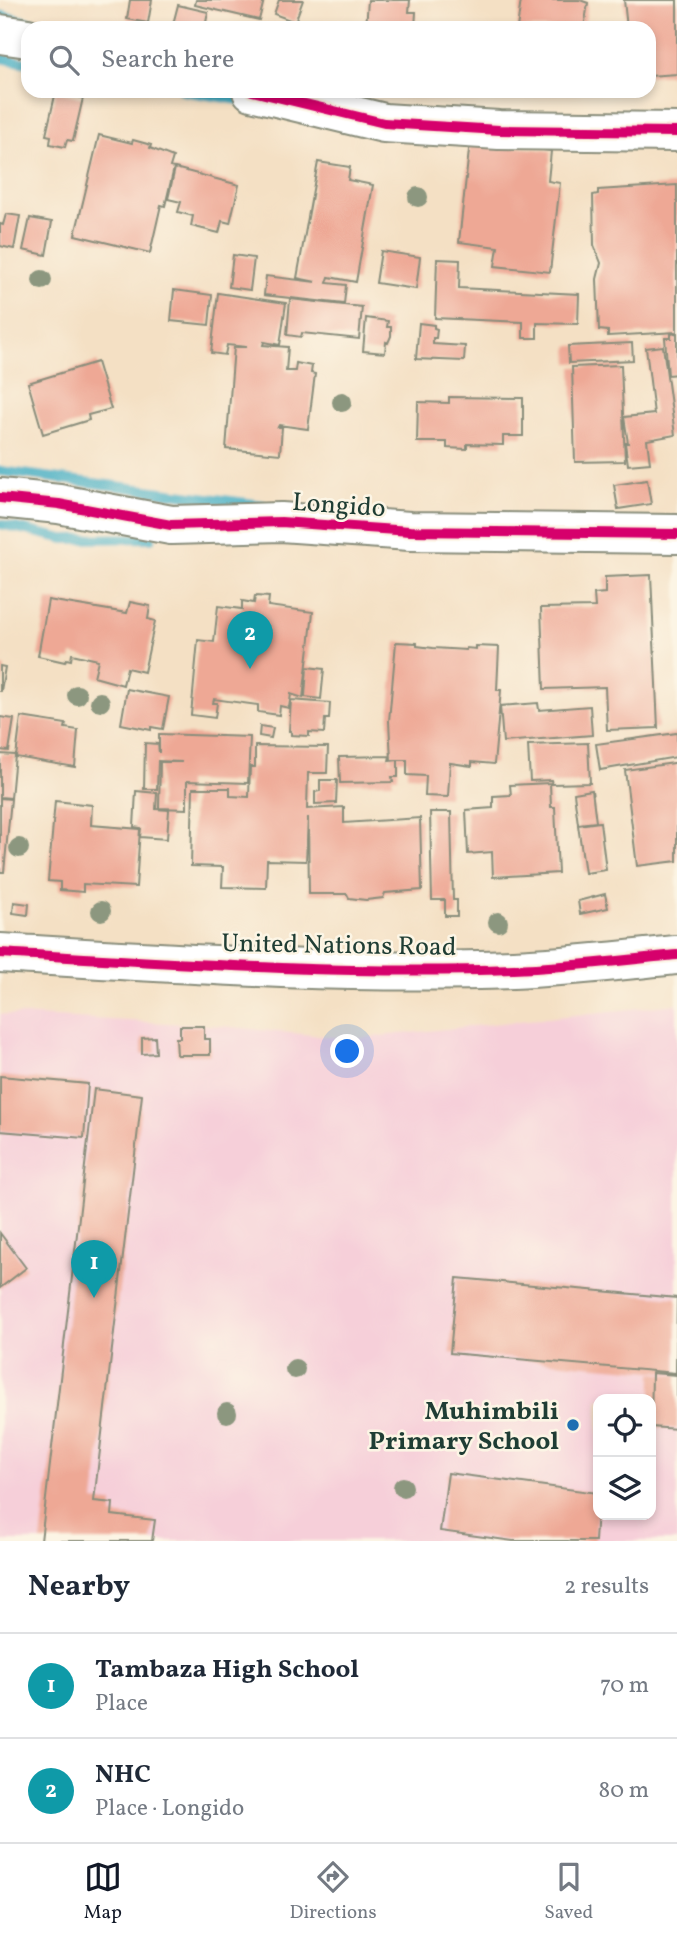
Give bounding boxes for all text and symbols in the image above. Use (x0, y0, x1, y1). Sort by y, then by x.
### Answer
search box (21, 21, 656, 98)
icon: search (45, 41, 83, 79)
text: Search here (101, 42, 234, 78)
street label: Longido (291, 485, 387, 527)
pin: 2 (227, 611, 273, 669)
street label: United Nations Road (221, 926, 457, 966)
your location (330, 1034, 364, 1068)
pin: 1 (71, 1240, 117, 1298)
place label: Muhimbili Primary School (368, 1394, 559, 1460)
map controls (593, 1394, 656, 1520)
button: locate (593, 1394, 656, 1457)
marker: Muhimbili Primary School (565, 1417, 581, 1433)
button: layers (593, 1457, 656, 1520)
text: Nearby (28, 1566, 130, 1608)
text: 2 results (564, 1571, 649, 1603)
text: Tambaza High School (95, 1652, 359, 1688)
text: 1 (46, 1670, 56, 1702)
text: 70 m (600, 1670, 649, 1702)
text: Place (95, 1688, 148, 1720)
text: NHC (95, 1757, 151, 1793)
text: 2 (45, 1775, 57, 1807)
text: 80 m (599, 1775, 649, 1807)
text: Place · Longido (95, 1793, 244, 1825)
tab: Map (84, 1858, 122, 1926)
tab: Directions (290, 1858, 377, 1926)
tab: Saved (544, 1858, 593, 1926)

